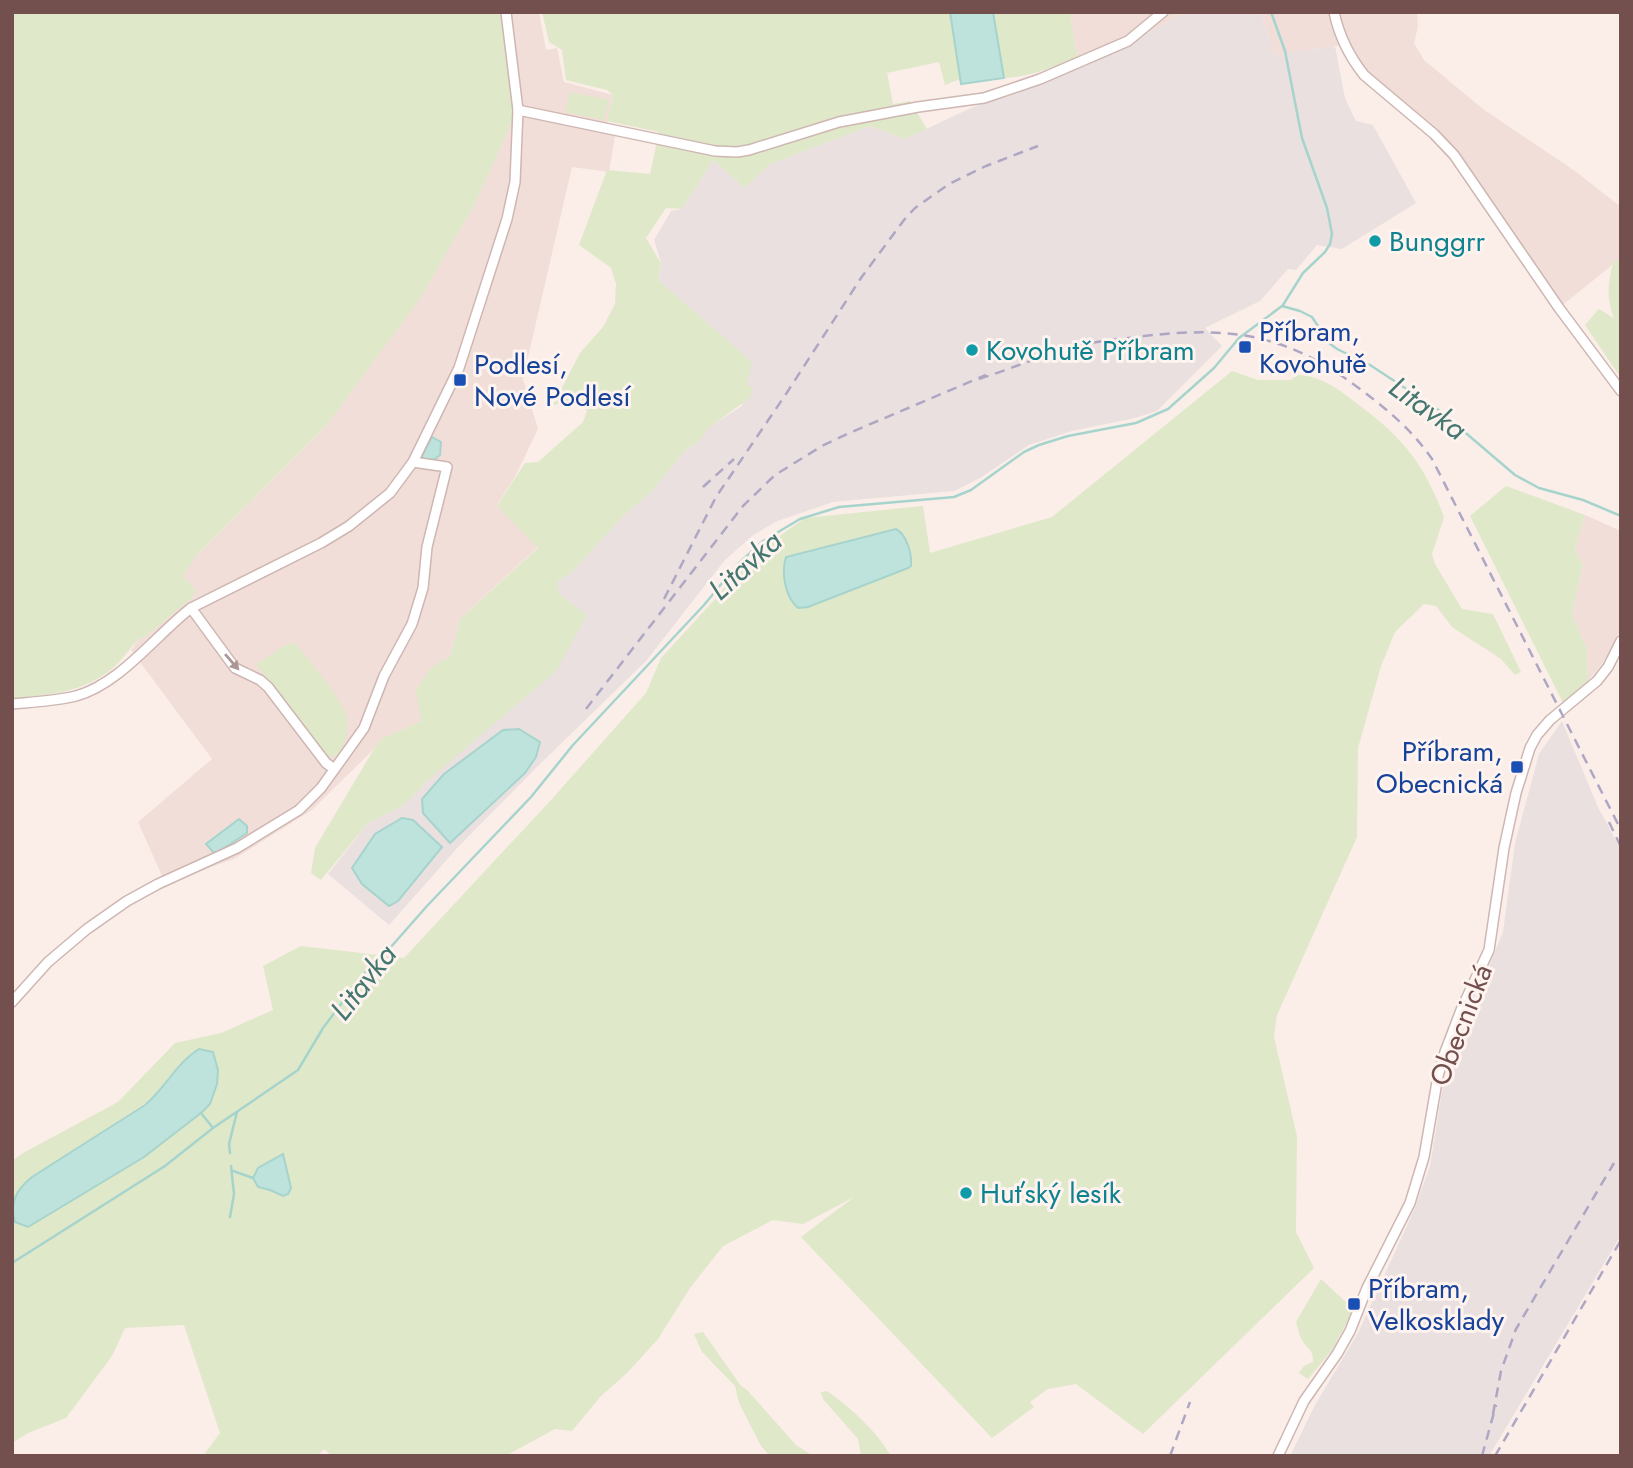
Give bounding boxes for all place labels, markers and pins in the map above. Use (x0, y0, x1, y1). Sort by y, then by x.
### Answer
place label: Bunggrr (1389, 221, 1486, 262)
marker: Bunggrr (1367, 233, 1383, 249)
place label: Příbram, Kovohutě (1259, 311, 1367, 384)
place label: Kovohutě Příbram (986, 330, 1195, 371)
marker: Příbram, Kovohutě (1237, 339, 1253, 355)
marker: Kovohutě Příbram (964, 342, 980, 358)
place label: Podlesí, Nové Podlesí (474, 344, 632, 417)
marker: Podlesí, Nové Podlesí (452, 372, 468, 388)
place label: Příbram, Obecnická (1376, 731, 1503, 804)
marker: Příbram, Obecnická (1509, 759, 1525, 775)
place label: Huťský lesík (980, 1173, 1122, 1214)
marker: Huťský lesík (958, 1185, 974, 1201)
place label: Příbram, Velkosklady (1368, 1268, 1505, 1341)
marker: Příbram, Velkosklady (1346, 1296, 1362, 1312)

